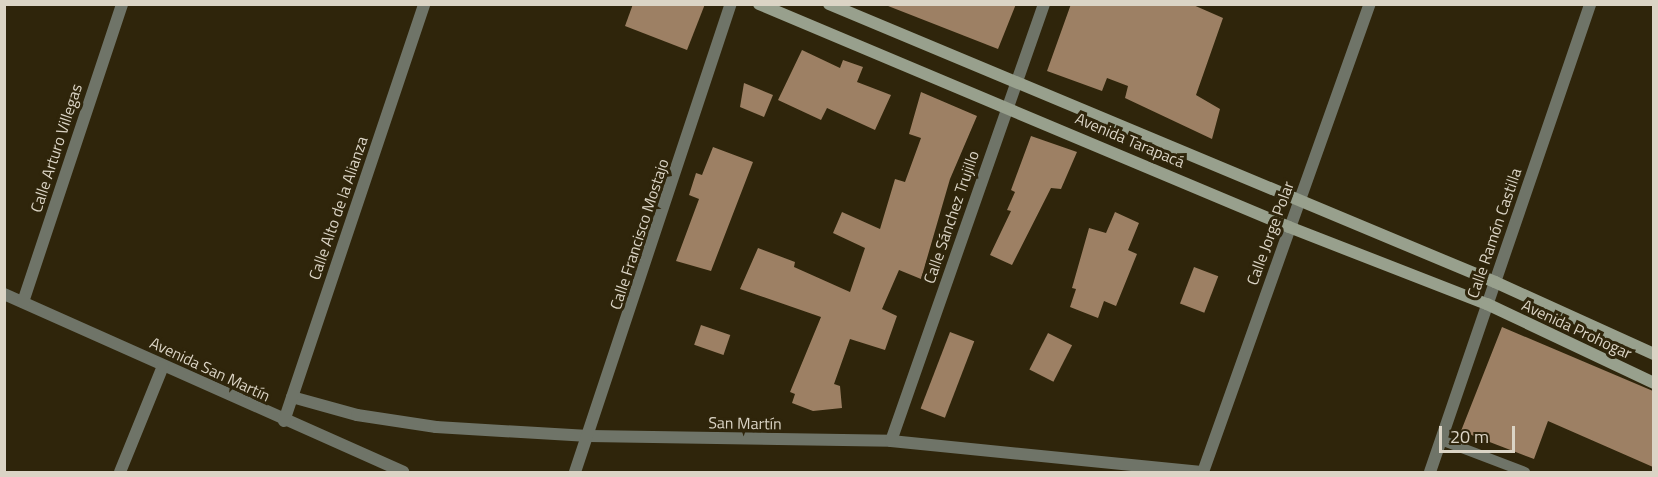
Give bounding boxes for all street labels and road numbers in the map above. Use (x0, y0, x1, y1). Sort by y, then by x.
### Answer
street label: Calle Arturo Villegas (26, 81, 86, 215)
street label: Avenida Tarapacá (1072, 108, 1188, 172)
street label: Calle Alto de la Alianza (304, 134, 372, 282)
street label: Calle Sánchez Trujillo (919, 148, 983, 286)
street label: Calle Francisco Mostajo (606, 156, 672, 312)
street label: Calle Ramón Castilla (1463, 165, 1525, 301)
street label: Calle Jorge Polar (1242, 178, 1298, 288)
street label: Avenida Prohogar (1519, 295, 1635, 363)
street label: Avenida San Martín (147, 333, 273, 405)
street label: San Martín (708, 413, 782, 433)

